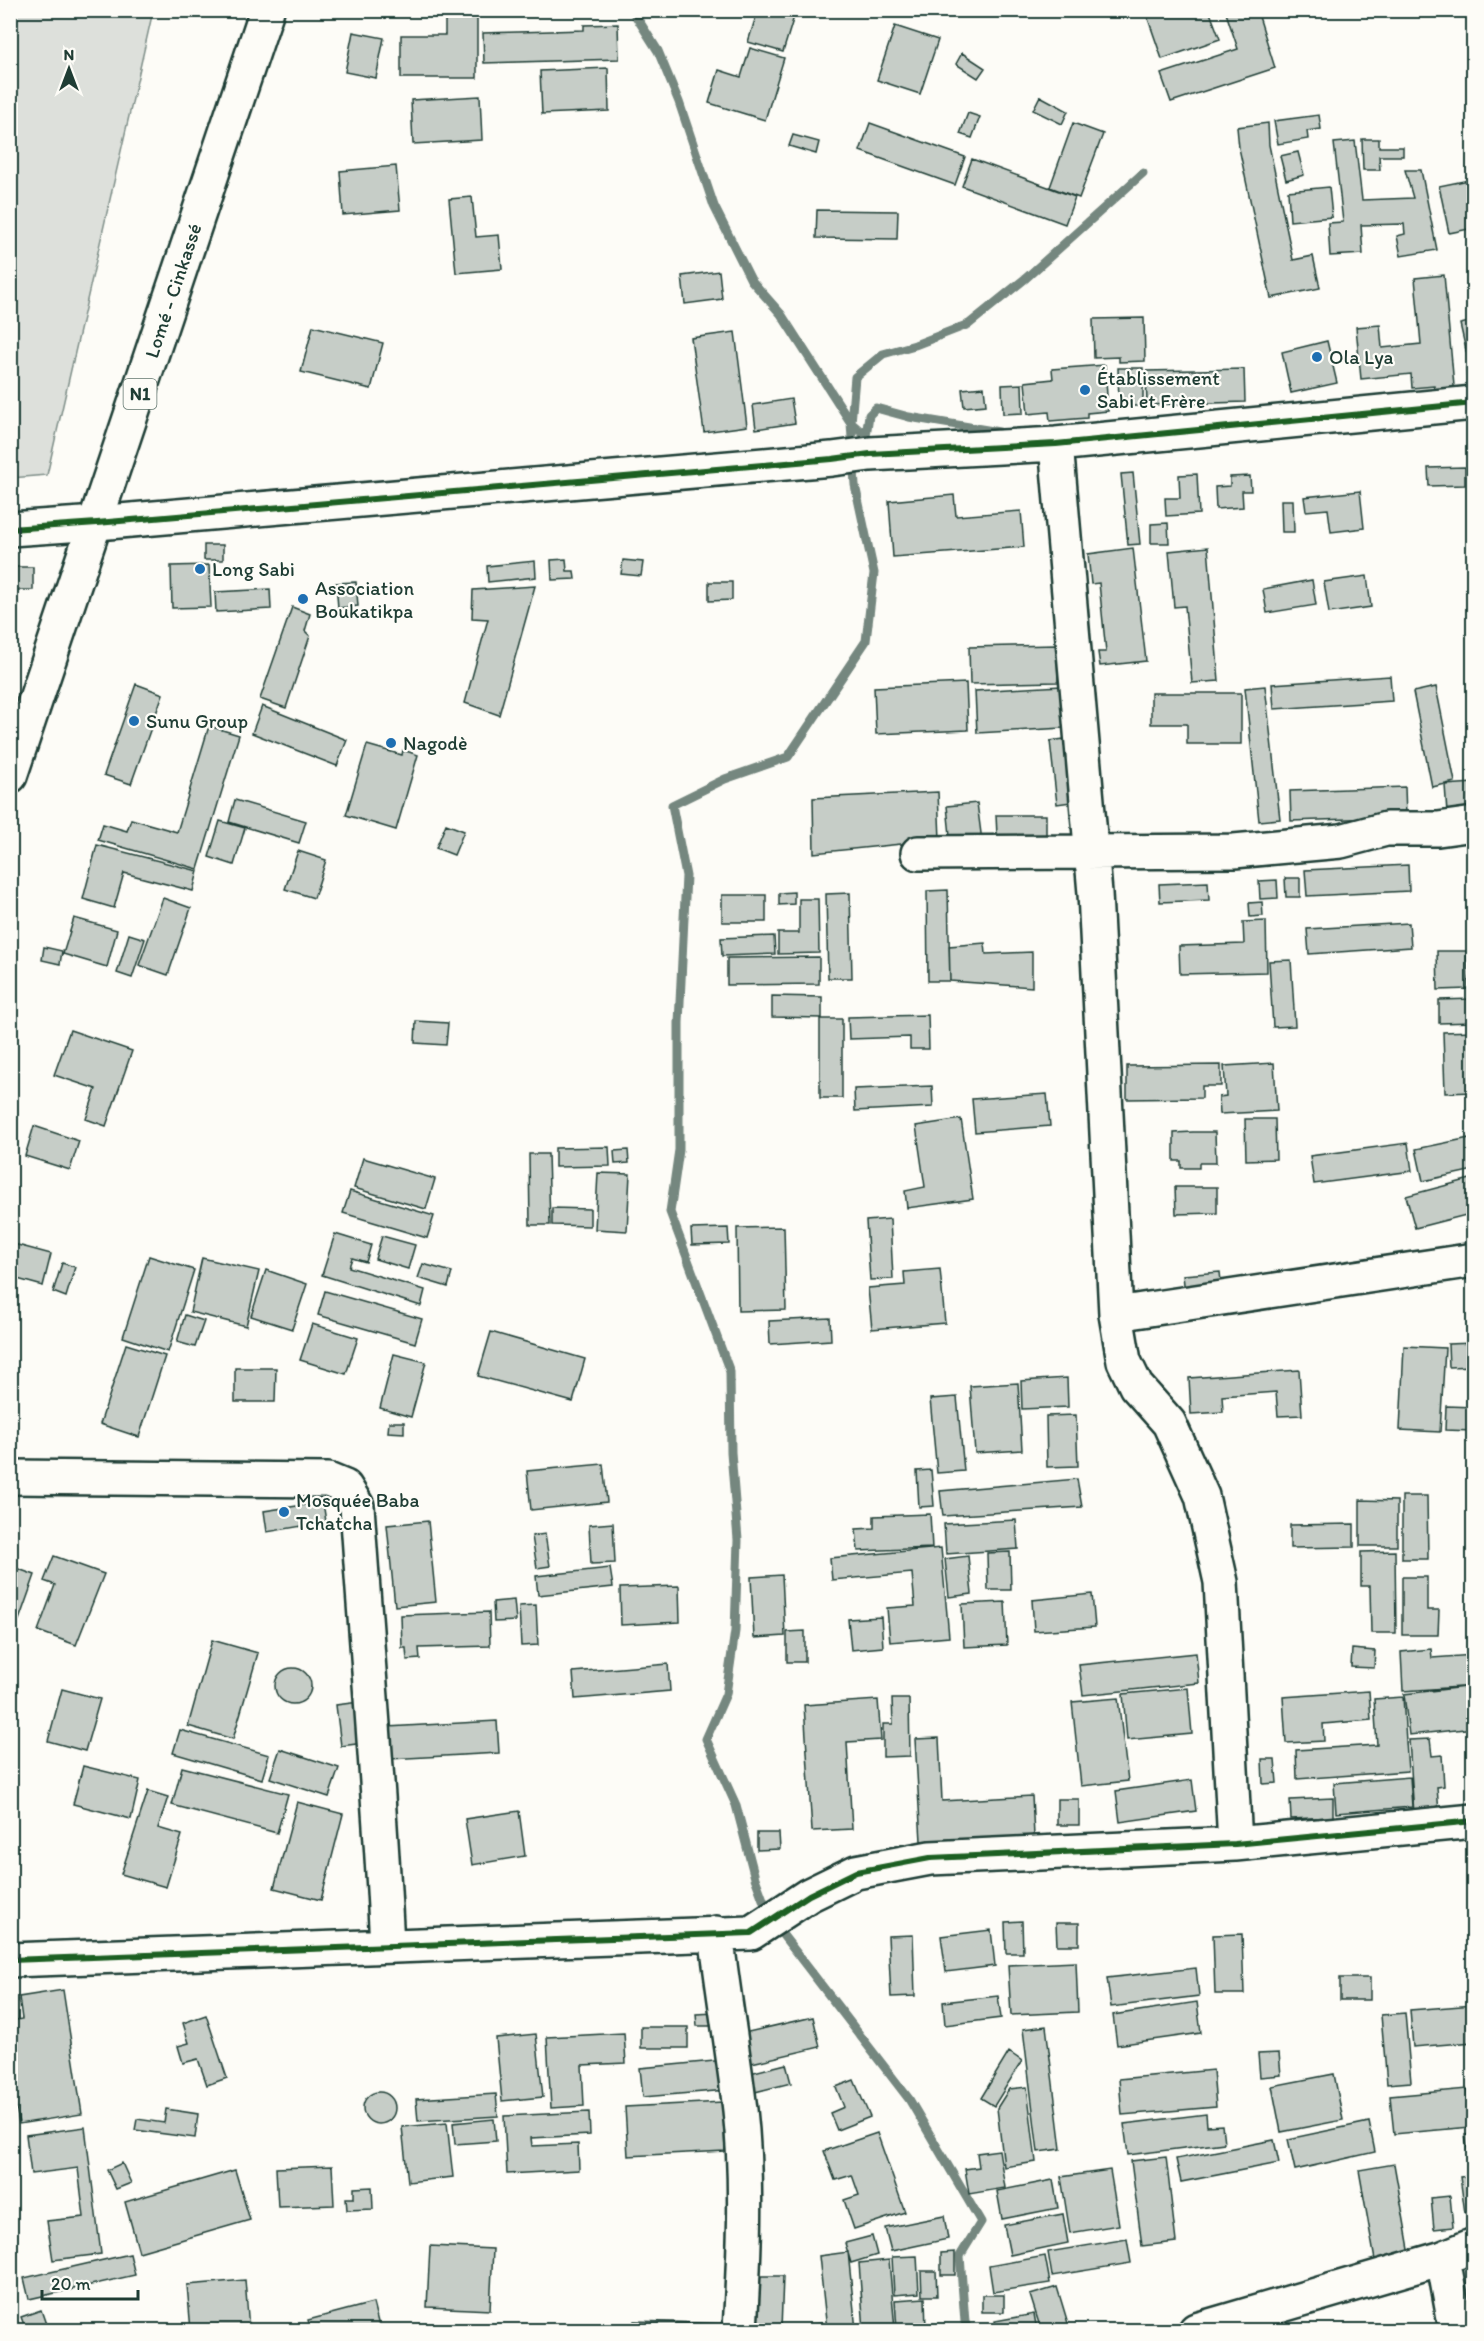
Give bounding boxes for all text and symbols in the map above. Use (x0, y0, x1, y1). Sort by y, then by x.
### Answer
north arrow (39, 39, 99, 99)
text: N (64, 45, 74, 64)
street label: Lomé - Cinkassé (139, 220, 207, 361)
place label: Ola Lya (1329, 345, 1394, 369)
marker: Ola Lya (1310, 350, 1324, 364)
place label: Établissement Sabi et Frère (1097, 366, 1220, 413)
road number: N1 (124, 379, 156, 409)
marker: Établissement Sabi et Frère (1078, 383, 1092, 397)
place label: Long Sabi (212, 557, 295, 581)
marker: Long Sabi (193, 562, 207, 576)
place label: Association Boukatikpa (315, 576, 415, 623)
marker: Association Boukatikpa (296, 592, 310, 606)
place label: Sunu Group (146, 709, 248, 733)
marker: Sunu Group (127, 714, 141, 728)
place label: Nagodè (403, 731, 468, 755)
marker: Nagodè (384, 736, 398, 750)
place label: Mosquée Baba Tchatcha (296, 1488, 419, 1535)
marker: Mosquée Baba Tchatcha (277, 1505, 291, 1519)
scale bar (42, 2263, 138, 2301)
text: 20 m (51, 2273, 91, 2295)

